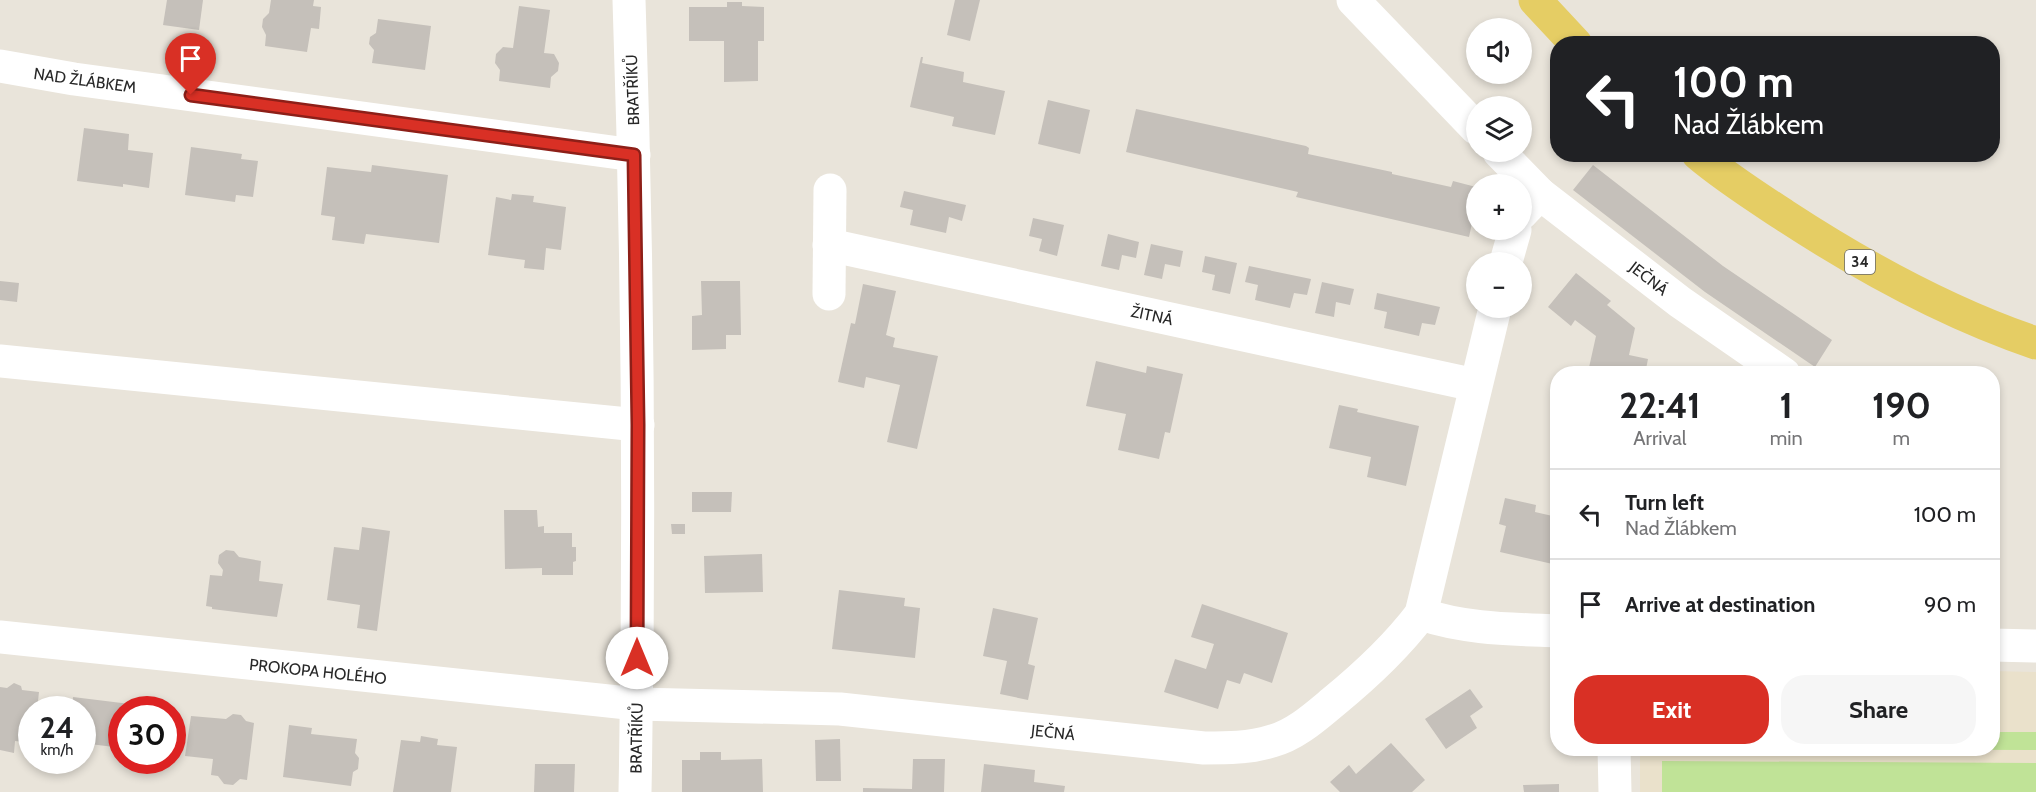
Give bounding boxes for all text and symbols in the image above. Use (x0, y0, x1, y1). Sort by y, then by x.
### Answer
map controls (1466, 18, 1532, 318)
button: sound (1466, 18, 1532, 84)
pin (165, 33, 216, 95)
icon: arrive (174, 42, 207, 75)
street label: BRATŘÍKŮ (621, 54, 643, 126)
text: 100 m (1673, 56, 1794, 108)
icon: left (1574, 60, 1652, 138)
street label: NAD ŽLÁBKEM (32, 64, 137, 97)
button: layers (1466, 96, 1532, 162)
text: Nad Žlábkem (1673, 108, 1824, 141)
button: + (1466, 174, 1532, 240)
road number: 34 (1845, 250, 1875, 274)
button: − (1466, 252, 1532, 318)
street label: JEČNÁ (1625, 257, 1672, 299)
street label: ŽITNÁ (1129, 302, 1175, 329)
text: 22:41 (1619, 383, 1701, 427)
text: 1 (1780, 383, 1793, 427)
text: 190 (1872, 383, 1931, 427)
text: Arrival (1633, 426, 1687, 450)
text: min (1770, 426, 1803, 450)
text: m (1893, 426, 1910, 450)
text: Turn left (1625, 489, 1704, 516)
icon: left (1574, 498, 1607, 531)
text: 100 m (1914, 501, 1976, 528)
text: Nad Žlábkem (1625, 516, 1737, 540)
icon: arrive (1574, 588, 1607, 621)
text: Arrive at destination (1625, 591, 1815, 618)
text: 90 m (1924, 591, 1976, 618)
position arrow (605, 626, 669, 690)
street label: PROKOPA HOLÉHO (248, 655, 388, 688)
button: Exit (1574, 675, 1769, 744)
button: Share (1781, 675, 1976, 744)
speed limit sign: 30 (108, 696, 186, 774)
street label: BRATŘÍKŮ (625, 702, 647, 774)
text: 24 (40, 709, 74, 746)
street label: JEČNÁ (1029, 721, 1076, 744)
text: km/h (41, 741, 73, 759)

